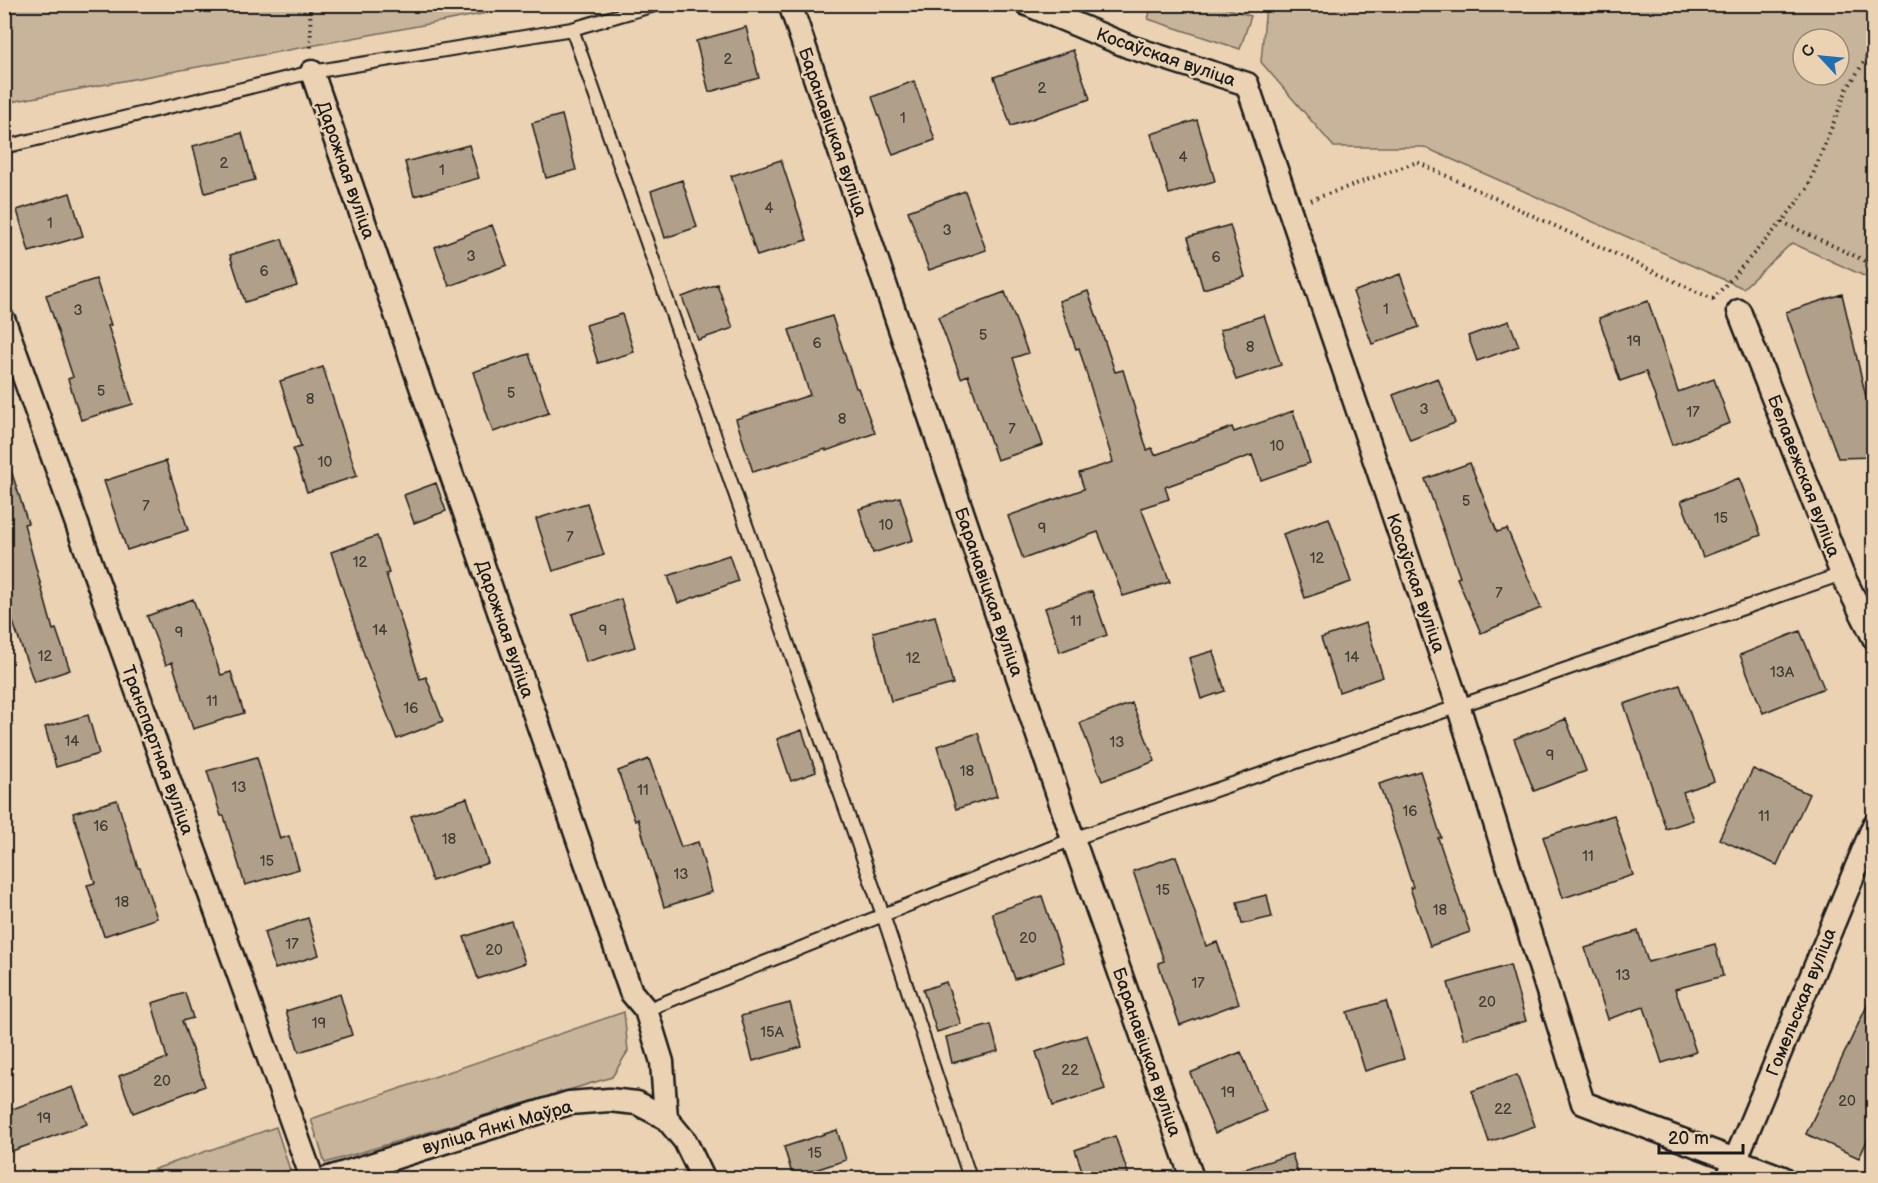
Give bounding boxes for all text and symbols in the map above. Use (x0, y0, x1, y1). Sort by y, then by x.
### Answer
street label: Косаўская вуліца (1093, 24, 1239, 91)
north arrow (1791, 27, 1851, 87)
text: С (1798, 42, 1820, 60)
street label: Баранавіцкая вуліца (794, 45, 871, 220)
house number: 2 (724, 50, 733, 69)
house number: 2 (1038, 79, 1047, 98)
street label: Дарожная вуліца (312, 98, 379, 242)
house number: 1 (900, 109, 906, 128)
house number: 4 (1178, 148, 1188, 167)
house number: 2 (220, 154, 229, 173)
house number: 1 (439, 161, 445, 180)
house number: 4 (764, 199, 774, 218)
house number: 1 (47, 214, 53, 233)
house number: 3 (942, 221, 952, 240)
house number: 3 (466, 247, 476, 266)
house number: 6 (1211, 248, 1221, 267)
house number: 6 (259, 262, 269, 281)
house number: 1 (1383, 300, 1389, 319)
house number: 3 (73, 301, 83, 320)
house number: 5 (979, 326, 987, 345)
house number: 19 (1627, 332, 1641, 351)
house number: 6 (812, 334, 822, 353)
house number: 8 (1246, 338, 1255, 357)
house number: 5 (97, 382, 105, 401)
house number: 5 (507, 384, 515, 403)
house number: 8 (306, 390, 315, 409)
street label: Белавежская вуліца (1763, 392, 1844, 561)
house number: 3 (1419, 400, 1429, 419)
house number: 17 (1686, 403, 1700, 422)
house number: 8 (838, 410, 847, 429)
house number: 7 (1008, 420, 1016, 439)
house number: 10 (1270, 437, 1284, 456)
house number: 10 (318, 453, 332, 472)
house number: 5 (1462, 492, 1470, 511)
house number: 7 (142, 497, 150, 516)
street label: Баранавіцкая вуліца (950, 505, 1027, 680)
house number: 15 (1714, 509, 1728, 528)
street label: Косаўская вуліца (1382, 511, 1449, 656)
house number: 10 (879, 516, 893, 535)
house number: 9 (1038, 519, 1046, 538)
house number: 7 (566, 528, 574, 547)
house number: 12 (1310, 549, 1324, 568)
house number: 12 (353, 553, 367, 572)
street label: Дарожная вуліца (471, 557, 538, 701)
house number: 7 (1495, 584, 1503, 603)
house number: 11 (1070, 612, 1082, 631)
house number: 14 (373, 621, 387, 640)
house number: 9 (599, 621, 607, 640)
house number: 9 (175, 623, 183, 642)
house number: 12 (38, 647, 52, 666)
house number: 14 (1345, 648, 1359, 667)
house number: 12 (906, 649, 920, 668)
street label: Транспартная вуліца (117, 663, 198, 838)
house number: 13А (1770, 663, 1795, 682)
house number: 11 (206, 692, 218, 711)
house number: 16 (404, 699, 418, 718)
house number: 14 (65, 732, 79, 751)
house number: 13 (1109, 733, 1125, 752)
house number: 9 (1546, 746, 1554, 765)
house number: 18 (960, 762, 975, 781)
house number: 13 (231, 778, 247, 797)
house number: 11 (637, 781, 649, 800)
house number: 16 (1403, 802, 1417, 821)
house number: 11 (1758, 807, 1770, 826)
house number: 16 (94, 817, 108, 836)
house number: 18 (442, 830, 457, 849)
house number: 11 (1582, 847, 1594, 866)
house number: 15 (260, 852, 274, 871)
house number: 13 (673, 865, 689, 884)
house number: 15 (1156, 881, 1170, 900)
house number: 18 (115, 893, 130, 912)
house number: 18 (1433, 901, 1448, 920)
street label: Гомельская вуліца (1762, 925, 1841, 1079)
house number: 20 (1019, 929, 1037, 948)
house number: 17 (285, 935, 299, 954)
house number: 20 (485, 941, 503, 960)
street label: Баранавіцкая вуліца (1108, 965, 1185, 1140)
house number: 13 (1615, 966, 1631, 985)
house number: 17 (1191, 974, 1205, 993)
house number: 20 (1478, 993, 1496, 1012)
house number: 19 (312, 1014, 326, 1033)
house number: 15А (760, 1023, 785, 1042)
house number: 22 (1061, 1061, 1079, 1080)
house number: 20 (153, 1072, 171, 1091)
house number: 19 (1221, 1083, 1235, 1102)
house number: 20 (1838, 1092, 1856, 1111)
street label: вуліца Янкі Маўра (420, 1096, 575, 1159)
house number: 22 (1494, 1100, 1512, 1119)
house number: 19 (37, 1109, 51, 1128)
scale bar (1659, 1117, 1743, 1155)
text: 20 m (1668, 1128, 1709, 1149)
house number: 15 (808, 1144, 822, 1163)

